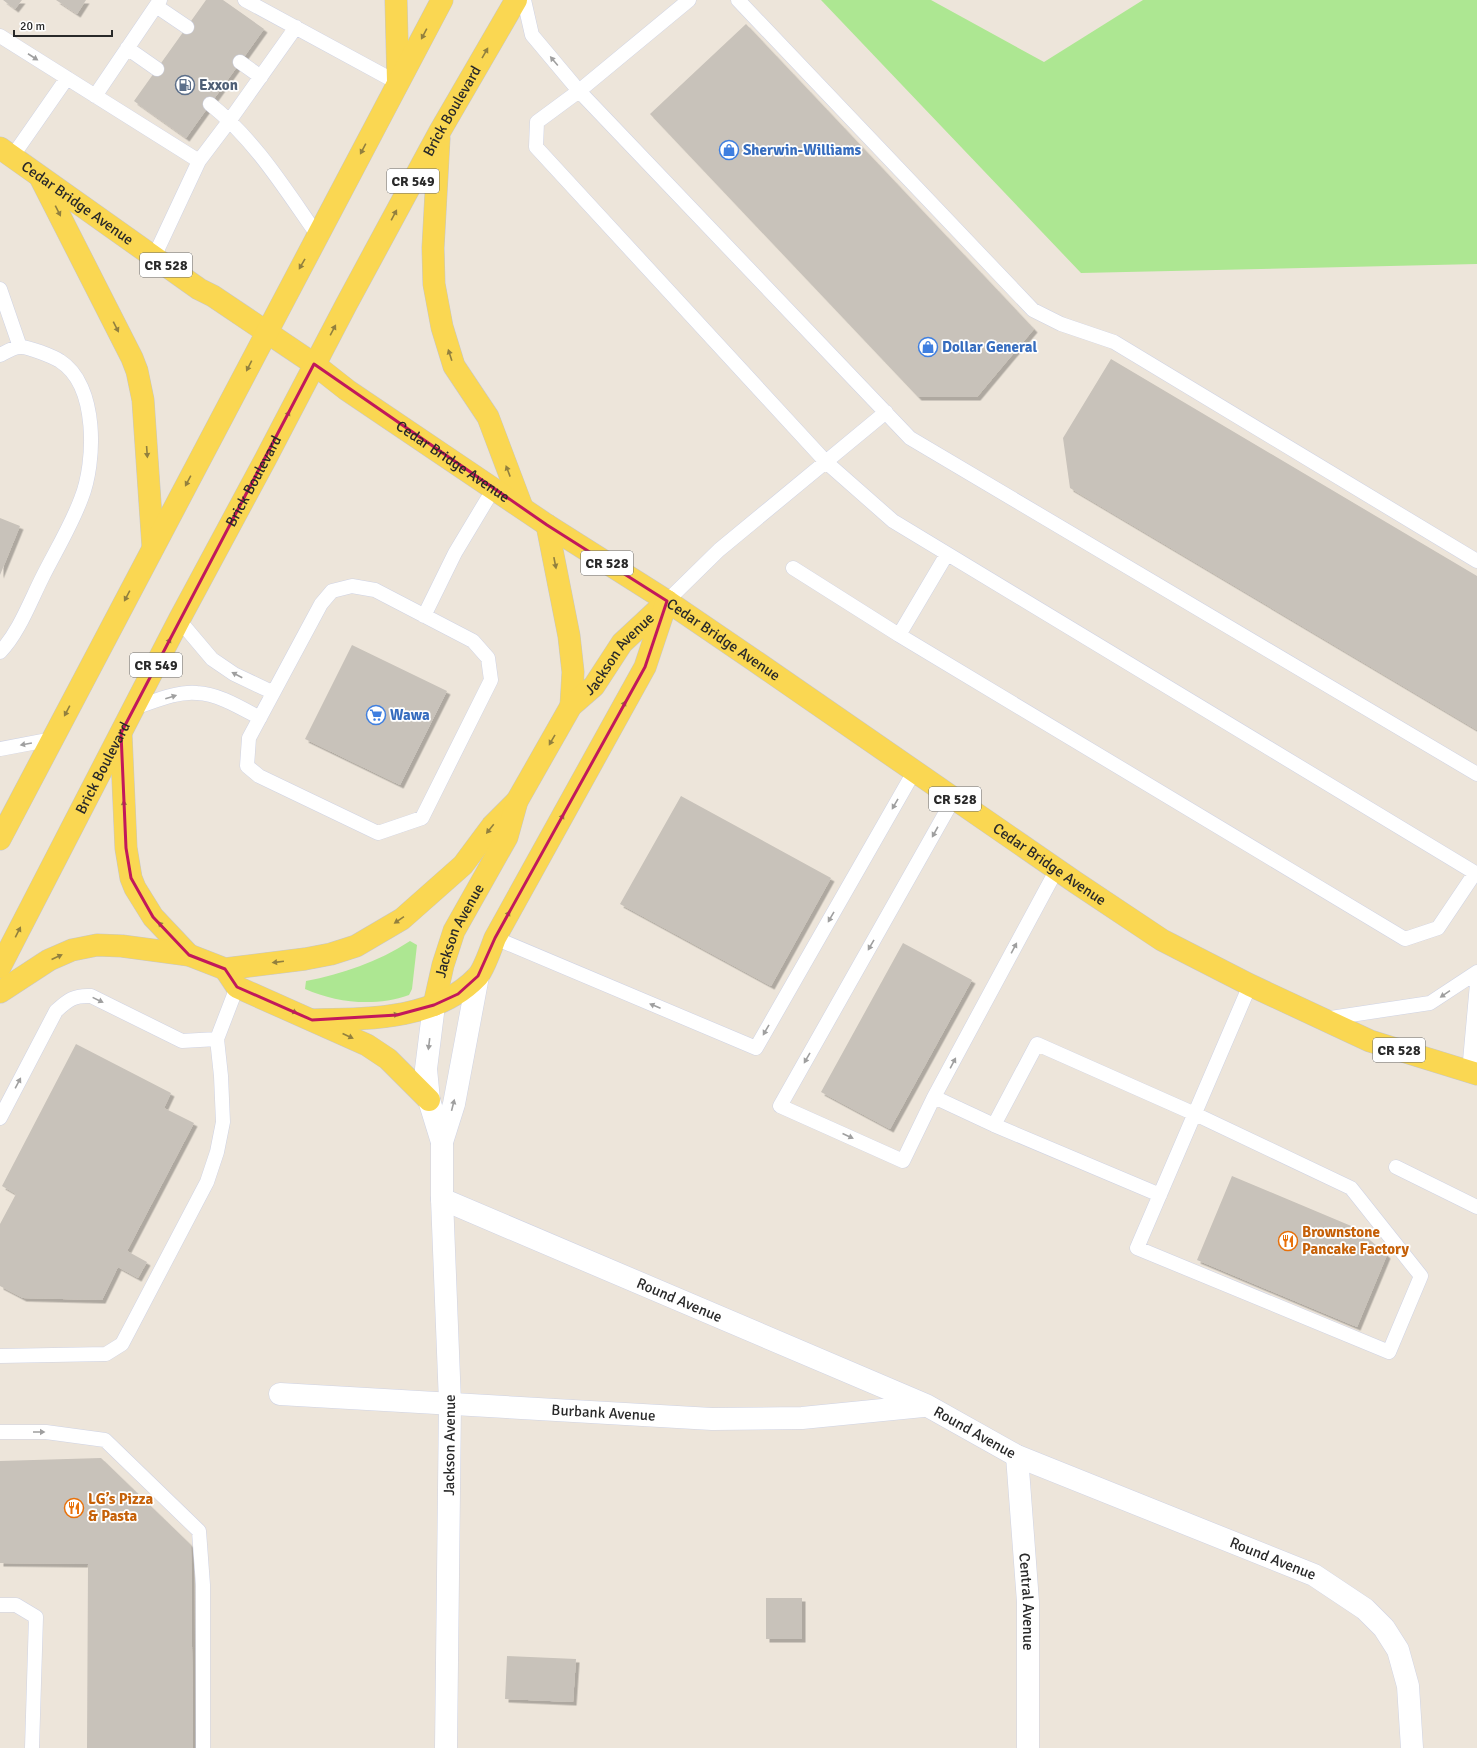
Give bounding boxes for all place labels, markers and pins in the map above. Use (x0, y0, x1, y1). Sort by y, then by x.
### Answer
fuel station icon: Exxon (174, 74, 196, 96)
place label: Exxon (199, 76, 238, 94)
shop icon: Sherwin-Williams (718, 139, 740, 161)
place label: Sherwin-Williams (743, 141, 862, 159)
shop icon: Dollar General (917, 336, 939, 358)
place label: Dollar General (942, 338, 1038, 356)
supermarket icon: Wawa (365, 704, 387, 726)
place label: Wawa (390, 706, 430, 724)
place label: Brownstone Pancake Factory (1302, 1223, 1410, 1258)
restaurant icon: Brownstone Pancake Factory (1277, 1230, 1299, 1252)
place label: LG’s Pizza & Pasta (88, 1490, 153, 1525)
restaurant icon: LG’s Pizza & Pasta (63, 1497, 85, 1519)

